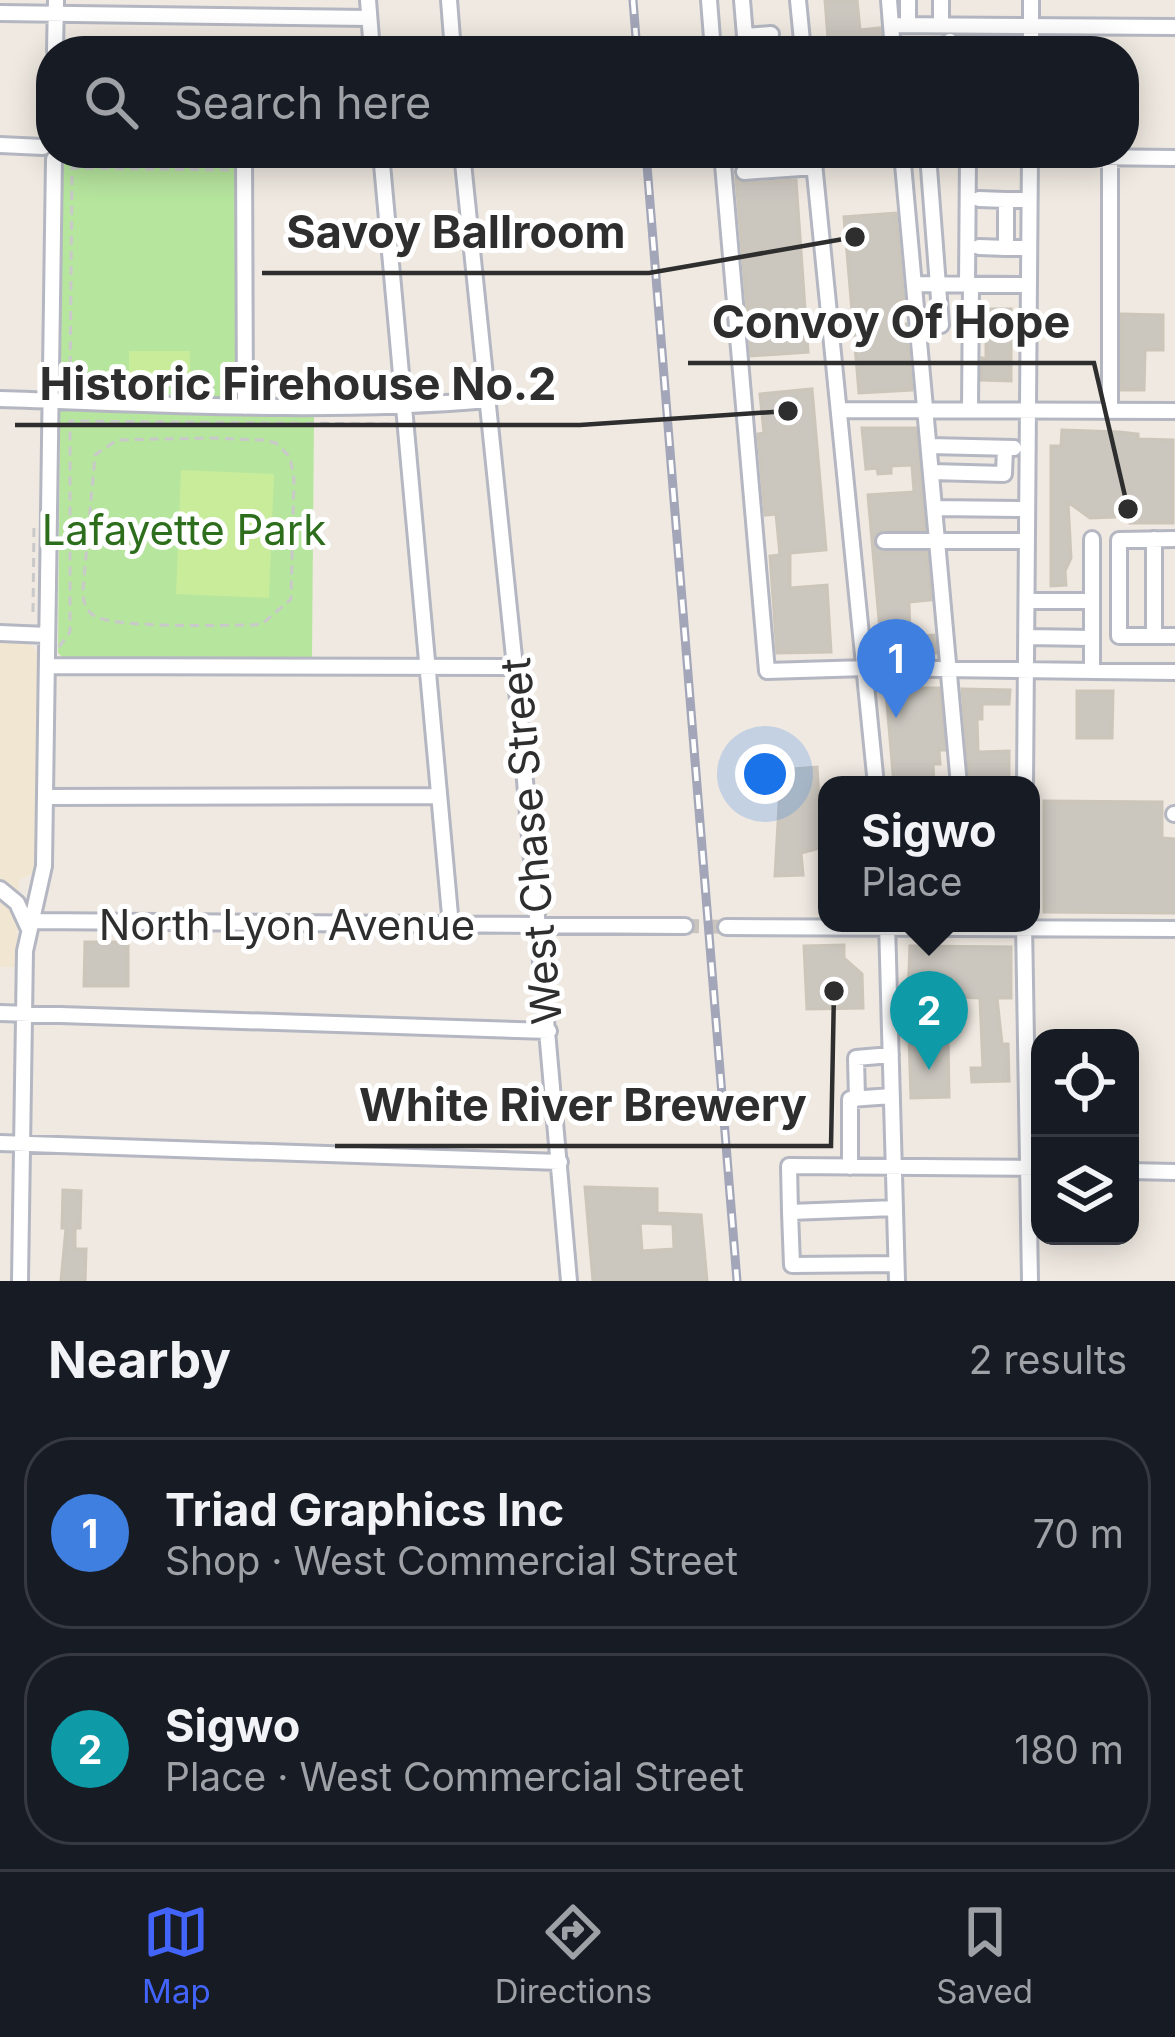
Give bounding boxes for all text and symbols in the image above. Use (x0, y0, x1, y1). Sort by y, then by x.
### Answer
search box (36, 36, 1139, 168)
icon: search (78, 69, 144, 135)
text: Search here (174, 75, 431, 130)
callout: Savoy Ballroom (262, 192, 649, 273)
text: Savoy Ballroom (286, 204, 626, 259)
callout: Convoy Of Hope (688, 282, 1094, 363)
text: Convoy Of Hope (712, 294, 1070, 349)
callout: Historic Firehouse No.2 (15, 344, 580, 425)
text: Historic Firehouse No.2 (40, 356, 556, 411)
park label: Lafayette Park (42, 504, 326, 555)
pin: 1 (857, 619, 935, 718)
street label: West Chase Street (489, 656, 572, 1026)
your location (735, 744, 795, 804)
popup (818, 776, 1040, 932)
text: Sigwo (861, 803, 997, 858)
text: Place (861, 858, 963, 905)
street label: North Lyon Avenue (99, 899, 475, 950)
pin: 2 (890, 971, 968, 1070)
map controls (1031, 1029, 1139, 1245)
button: locate (1031, 1029, 1139, 1137)
callout: White River Brewery (335, 1065, 831, 1146)
text: White River Brewery (359, 1077, 807, 1132)
button: layers (1031, 1137, 1139, 1245)
text: Nearby (48, 1329, 231, 1390)
text: 2 results (969, 1336, 1127, 1383)
text: Triad Graphics Inc (165, 1482, 564, 1537)
text: 1 (82, 1510, 98, 1557)
text: 70 m (1033, 1510, 1124, 1557)
text: Shop · West Commercial Street (165, 1537, 738, 1584)
text: Sigwo (165, 1698, 300, 1753)
text: 2 (78, 1726, 102, 1773)
text: 180 m (1014, 1726, 1124, 1773)
text: Place · West Commercial Street (165, 1753, 744, 1800)
tab: Map (142, 1899, 211, 2011)
tab: Directions (495, 1899, 652, 2011)
tab: Saved (936, 1899, 1033, 2011)

